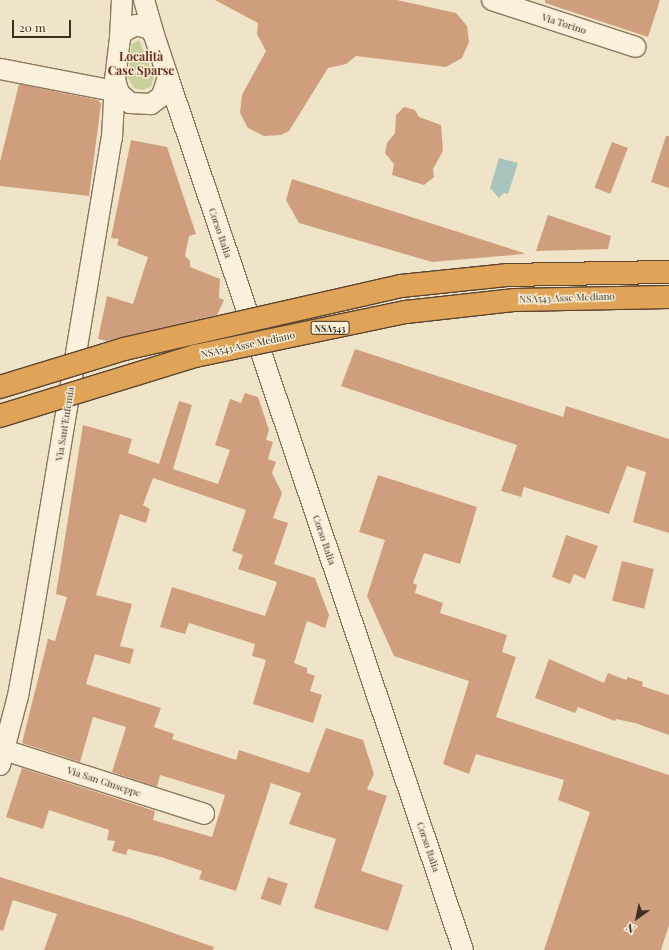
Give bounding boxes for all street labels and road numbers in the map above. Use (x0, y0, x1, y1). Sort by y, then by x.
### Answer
street label: Via Torino (540, 11, 588, 37)
street label: Corso Italia (206, 207, 234, 259)
street label: NSA543 Asse Mediano (519, 290, 615, 306)
road number: NSA543 (310, 321, 350, 335)
street label: NSA543 Asse Mediano (200, 329, 296, 361)
street label: Via Sant'Eufemia (53, 386, 77, 462)
street label: Corso Italia (310, 514, 338, 566)
street label: Via San Giuseppe (65, 764, 143, 800)
street label: Corso Italia (414, 821, 442, 873)

